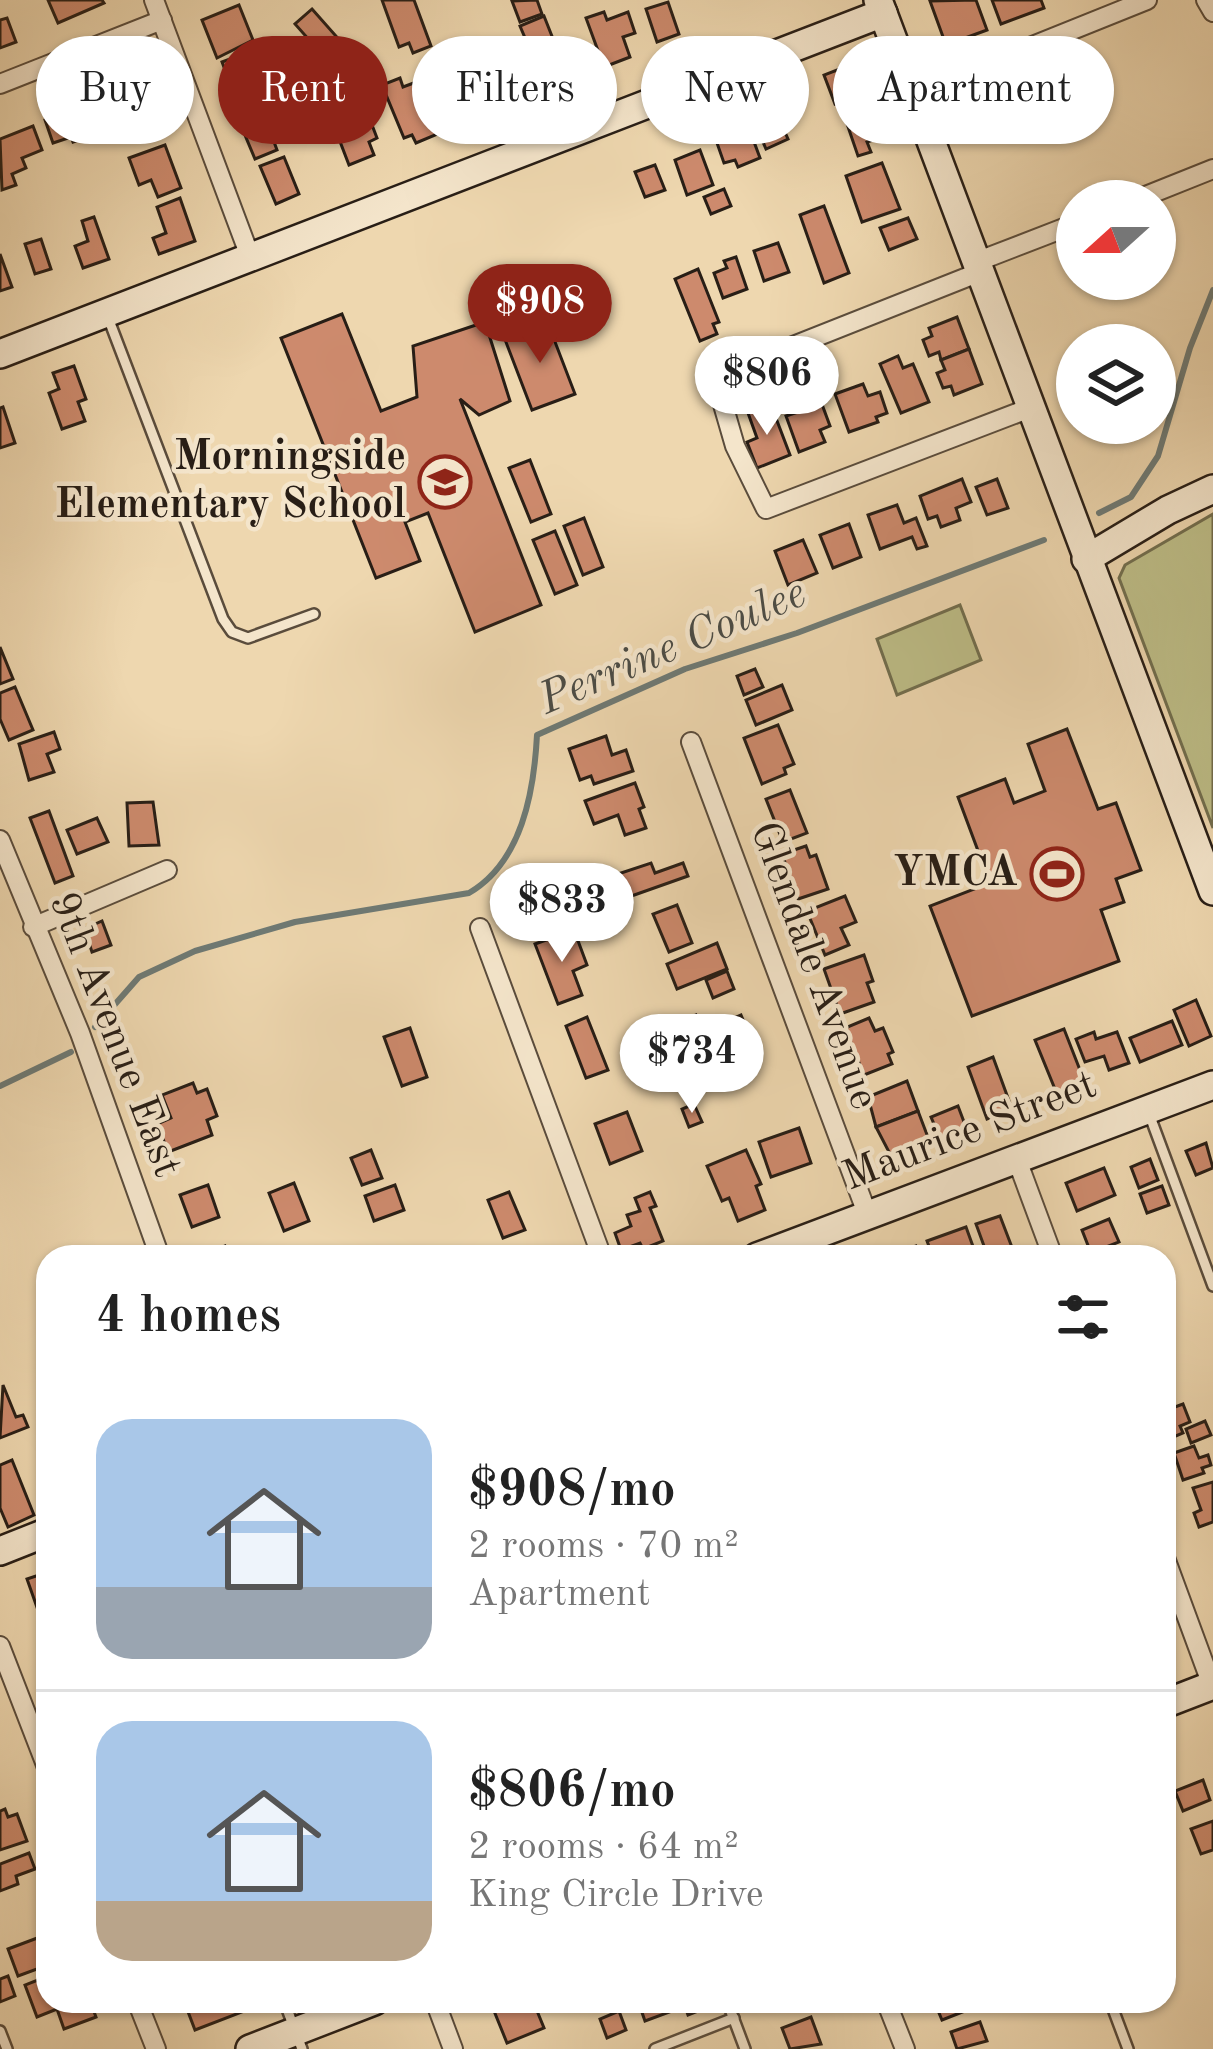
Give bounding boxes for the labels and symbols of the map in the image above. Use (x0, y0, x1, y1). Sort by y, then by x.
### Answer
north arrow (1056, 180, 1176, 300)
pin: $908 (469, 264, 611, 366)
pin: $806 (696, 336, 838, 438)
place label: Morningside Elementary School (54, 437, 406, 527)
school or university icon: Morningside Elementary School (417, 454, 473, 510)
water label: Perrine Coulee (532, 571, 813, 725)
street label: Glendale Avenue (742, 817, 884, 1115)
sports icon: YMCA (1029, 846, 1085, 902)
place label: YMCA (893, 853, 1018, 895)
pin: $833 (491, 863, 633, 965)
street label: 9th Avenue East (40, 887, 188, 1183)
pin: $734 (621, 1014, 763, 1116)
street label: Maurice Street (838, 1064, 1102, 1200)

